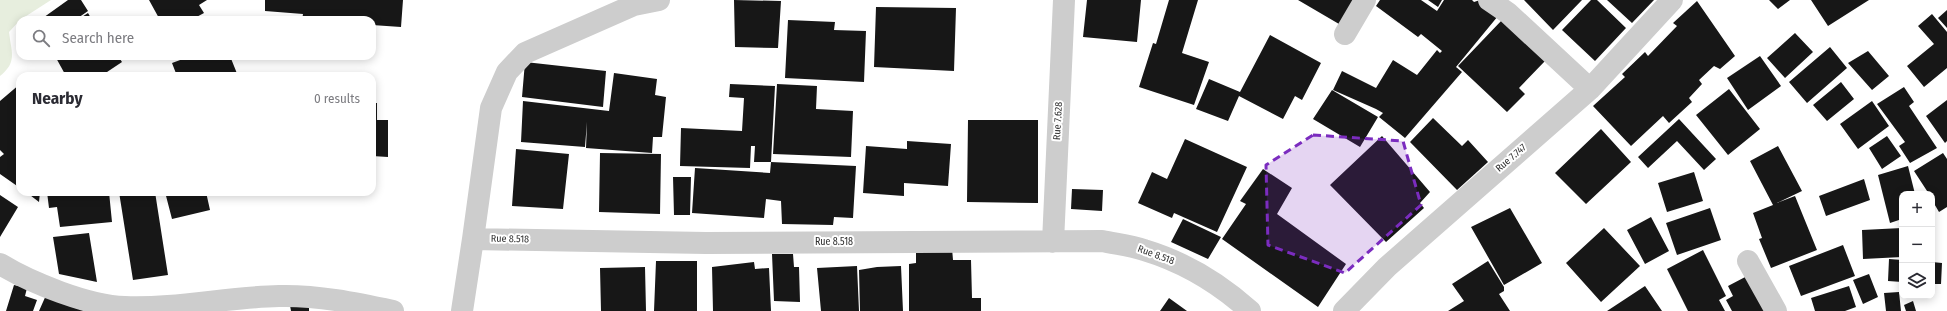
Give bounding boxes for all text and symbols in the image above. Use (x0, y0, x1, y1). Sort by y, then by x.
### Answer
search box (16, 16, 376, 60)
icon: search (30, 27, 52, 49)
text: Search here (62, 29, 134, 47)
text: Nearby (32, 88, 83, 109)
text: 0 results (314, 91, 360, 106)
street label: Rue 7.628 (1051, 102, 1065, 140)
street label: Rue 7.747 (1493, 141, 1529, 175)
map controls (1899, 191, 1935, 299)
button: + (1899, 191, 1935, 227)
button: − (1899, 227, 1935, 263)
street label: Rue 8.518 (491, 233, 529, 245)
street label: Rue 8.518 (815, 236, 853, 248)
street label: Rue 8.518 (1136, 243, 1176, 267)
button: layers (1899, 263, 1935, 299)

